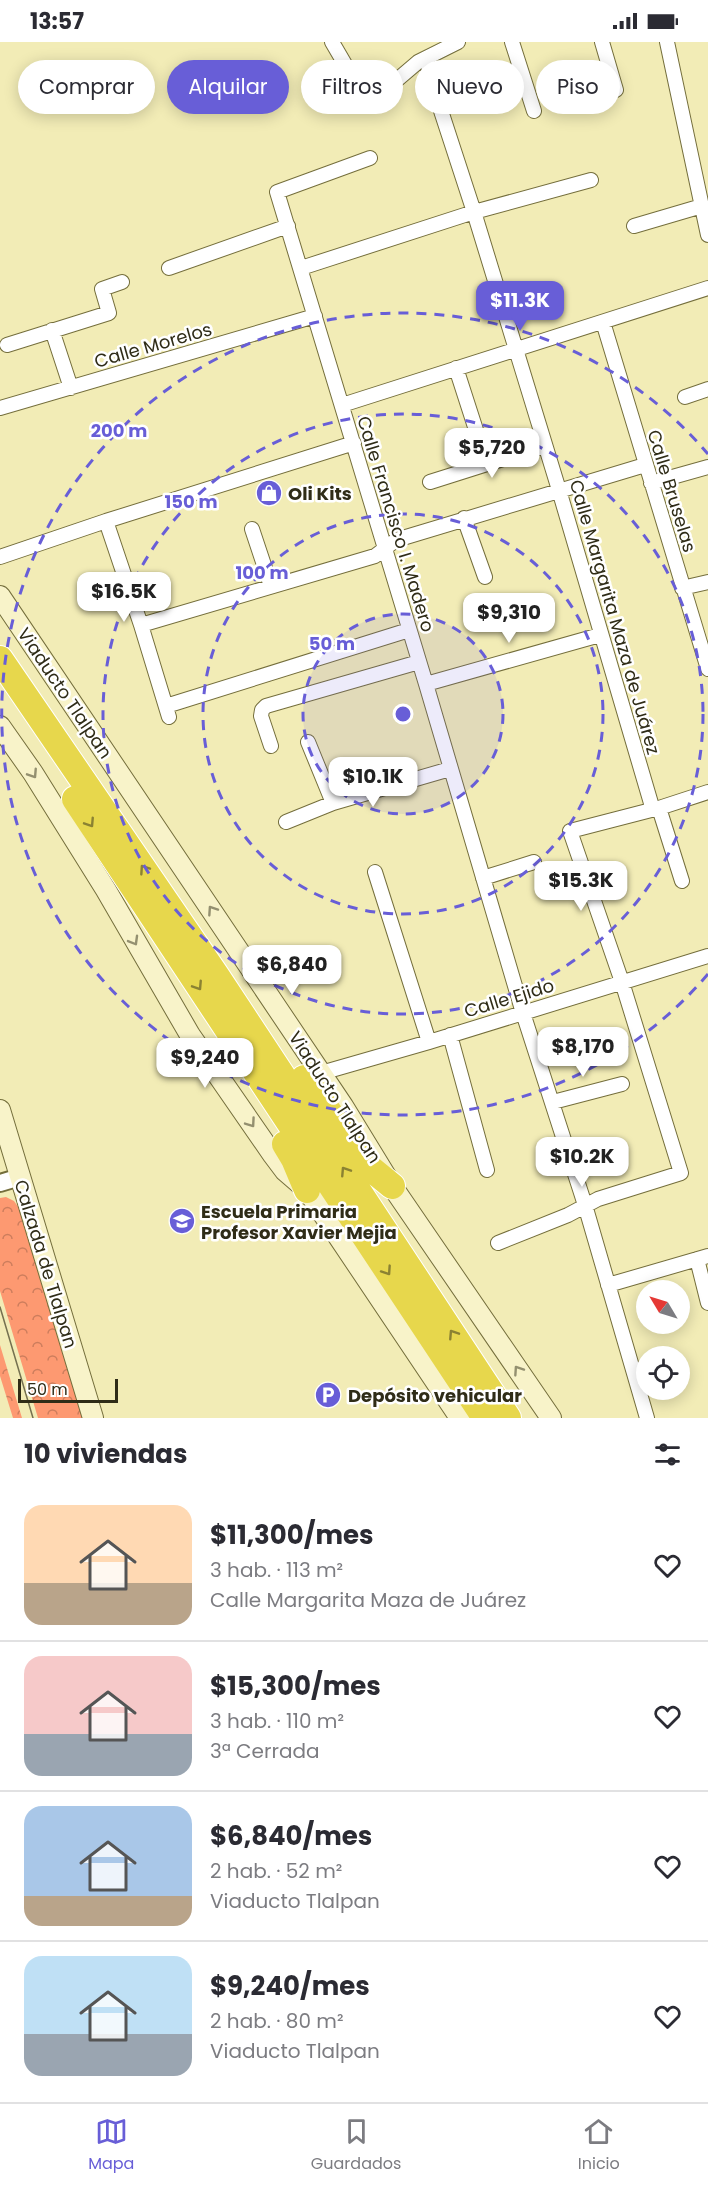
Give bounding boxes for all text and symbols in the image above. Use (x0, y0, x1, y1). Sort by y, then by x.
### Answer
text: 13:57 (30, 6, 84, 37)
chip: Comprar (18, 60, 155, 114)
chip: Alquilar (167, 60, 289, 114)
chip: Filtros (301, 60, 403, 114)
chip: Nuevo (415, 60, 524, 114)
chip: Piso (536, 60, 620, 114)
pin: $11.3K (471, 281, 569, 332)
text: $11.3K (490, 286, 550, 314)
street label: Calle Morelos (91, 316, 215, 374)
street label: Calle Francisco I. Madero (351, 413, 441, 635)
text: 200 m (91, 418, 147, 443)
street label: Calle Bruselas (642, 427, 702, 555)
pin: $5,720 (443, 428, 541, 479)
text: $5,720 (458, 433, 526, 461)
street label: Calle Margarita Maza de Juárez (564, 477, 666, 757)
shop icon: Oli Kits (254, 478, 284, 508)
place label: Oli Kits (288, 481, 352, 506)
text: 150 m (164, 489, 218, 514)
text: 100 m (235, 560, 289, 585)
pin: $16.5K (75, 572, 173, 623)
text: $16.5K (91, 577, 157, 605)
pin: $9,310 (460, 593, 558, 644)
text: $9,310 (477, 598, 541, 626)
street label: Viaducto Tlalpan (12, 623, 118, 763)
text: 50 m (309, 631, 355, 656)
centre of rings (393, 704, 413, 724)
pin: $10.1K (324, 757, 422, 808)
text: $10.1K (343, 762, 403, 790)
one-way arrow (26, 768, 38, 778)
one-way arrow (83, 817, 95, 827)
pin: $15.3K (532, 861, 630, 912)
one-way arrow (140, 865, 151, 876)
text: $15.3K (548, 866, 614, 894)
one-way arrow (208, 906, 219, 917)
one-way arrow (127, 935, 139, 945)
pin: $6,840 (243, 945, 341, 996)
text: $6,840 (256, 950, 328, 978)
street label: Calle Ejido (461, 972, 557, 1024)
one-way arrow (190, 980, 202, 990)
street label: Viaducto Tlalpan (283, 1026, 387, 1168)
pin: $8,170 (534, 1027, 632, 1078)
text: $8,170 (551, 1032, 615, 1060)
pin: $9,240 (156, 1038, 254, 1089)
text: $9,240 (170, 1043, 240, 1071)
one-way arrow (244, 1116, 255, 1127)
pin: $10.2K (533, 1137, 631, 1188)
text: $10.2K (550, 1142, 614, 1170)
one-way arrow (342, 1167, 353, 1178)
street label: Calzada de Tlalpan (9, 1177, 83, 1351)
place label: Escuela Primaria Profesor Xavier Mejia (201, 1199, 397, 1245)
school or university icon: Escuela Primaria Profesor Xavier Mejia (167, 1206, 197, 1236)
one-way arrow (380, 1264, 391, 1275)
north arrow (636, 1280, 690, 1334)
map controls (636, 1280, 690, 1400)
one-way arrow (449, 1330, 460, 1341)
button: locate (636, 1346, 690, 1400)
one-way arrow (514, 1365, 525, 1376)
scale bar (18, 1376, 118, 1404)
text: 50 m (27, 1378, 68, 1401)
parking icon: Depósito vehicular (313, 1380, 343, 1410)
place label: Depósito vehicular (348, 1383, 522, 1408)
text: 10 viviendas (24, 1436, 188, 1472)
icon: filters (651, 1438, 684, 1471)
text: $11,300/mes (210, 1517, 374, 1553)
icon: home (72, 1529, 144, 1601)
icon: heart (651, 1549, 684, 1582)
text: 3 hab. · 113 m² (210, 1556, 343, 1584)
text: Calle Margarita Maza de Juárez (210, 1586, 526, 1614)
text: $15,300/mes (210, 1668, 381, 1704)
icon: home (72, 1680, 144, 1752)
icon: heart (651, 1700, 684, 1733)
text: 3 hab. · 110 m² (210, 1707, 344, 1735)
text: 3ª Cerrada (210, 1737, 319, 1765)
text: $6,840/mes (210, 1818, 372, 1854)
icon: home (72, 1830, 144, 1902)
icon: heart (651, 1850, 684, 1883)
text: 2 hab. · 52 m² (210, 1857, 342, 1885)
text: Viaducto Tlalpan (210, 1887, 380, 1915)
text: $9,240/mes (210, 1968, 370, 2004)
icon: home (72, 1980, 144, 2052)
icon: heart (651, 2000, 684, 2033)
text: 2 hab. · 80 m² (210, 2007, 344, 2035)
text: Viaducto Tlalpan (210, 2037, 380, 2065)
tab: Mapa (88, 2115, 134, 2176)
tab: Guardados (311, 2115, 401, 2176)
tab: Inicio (578, 2115, 620, 2176)

